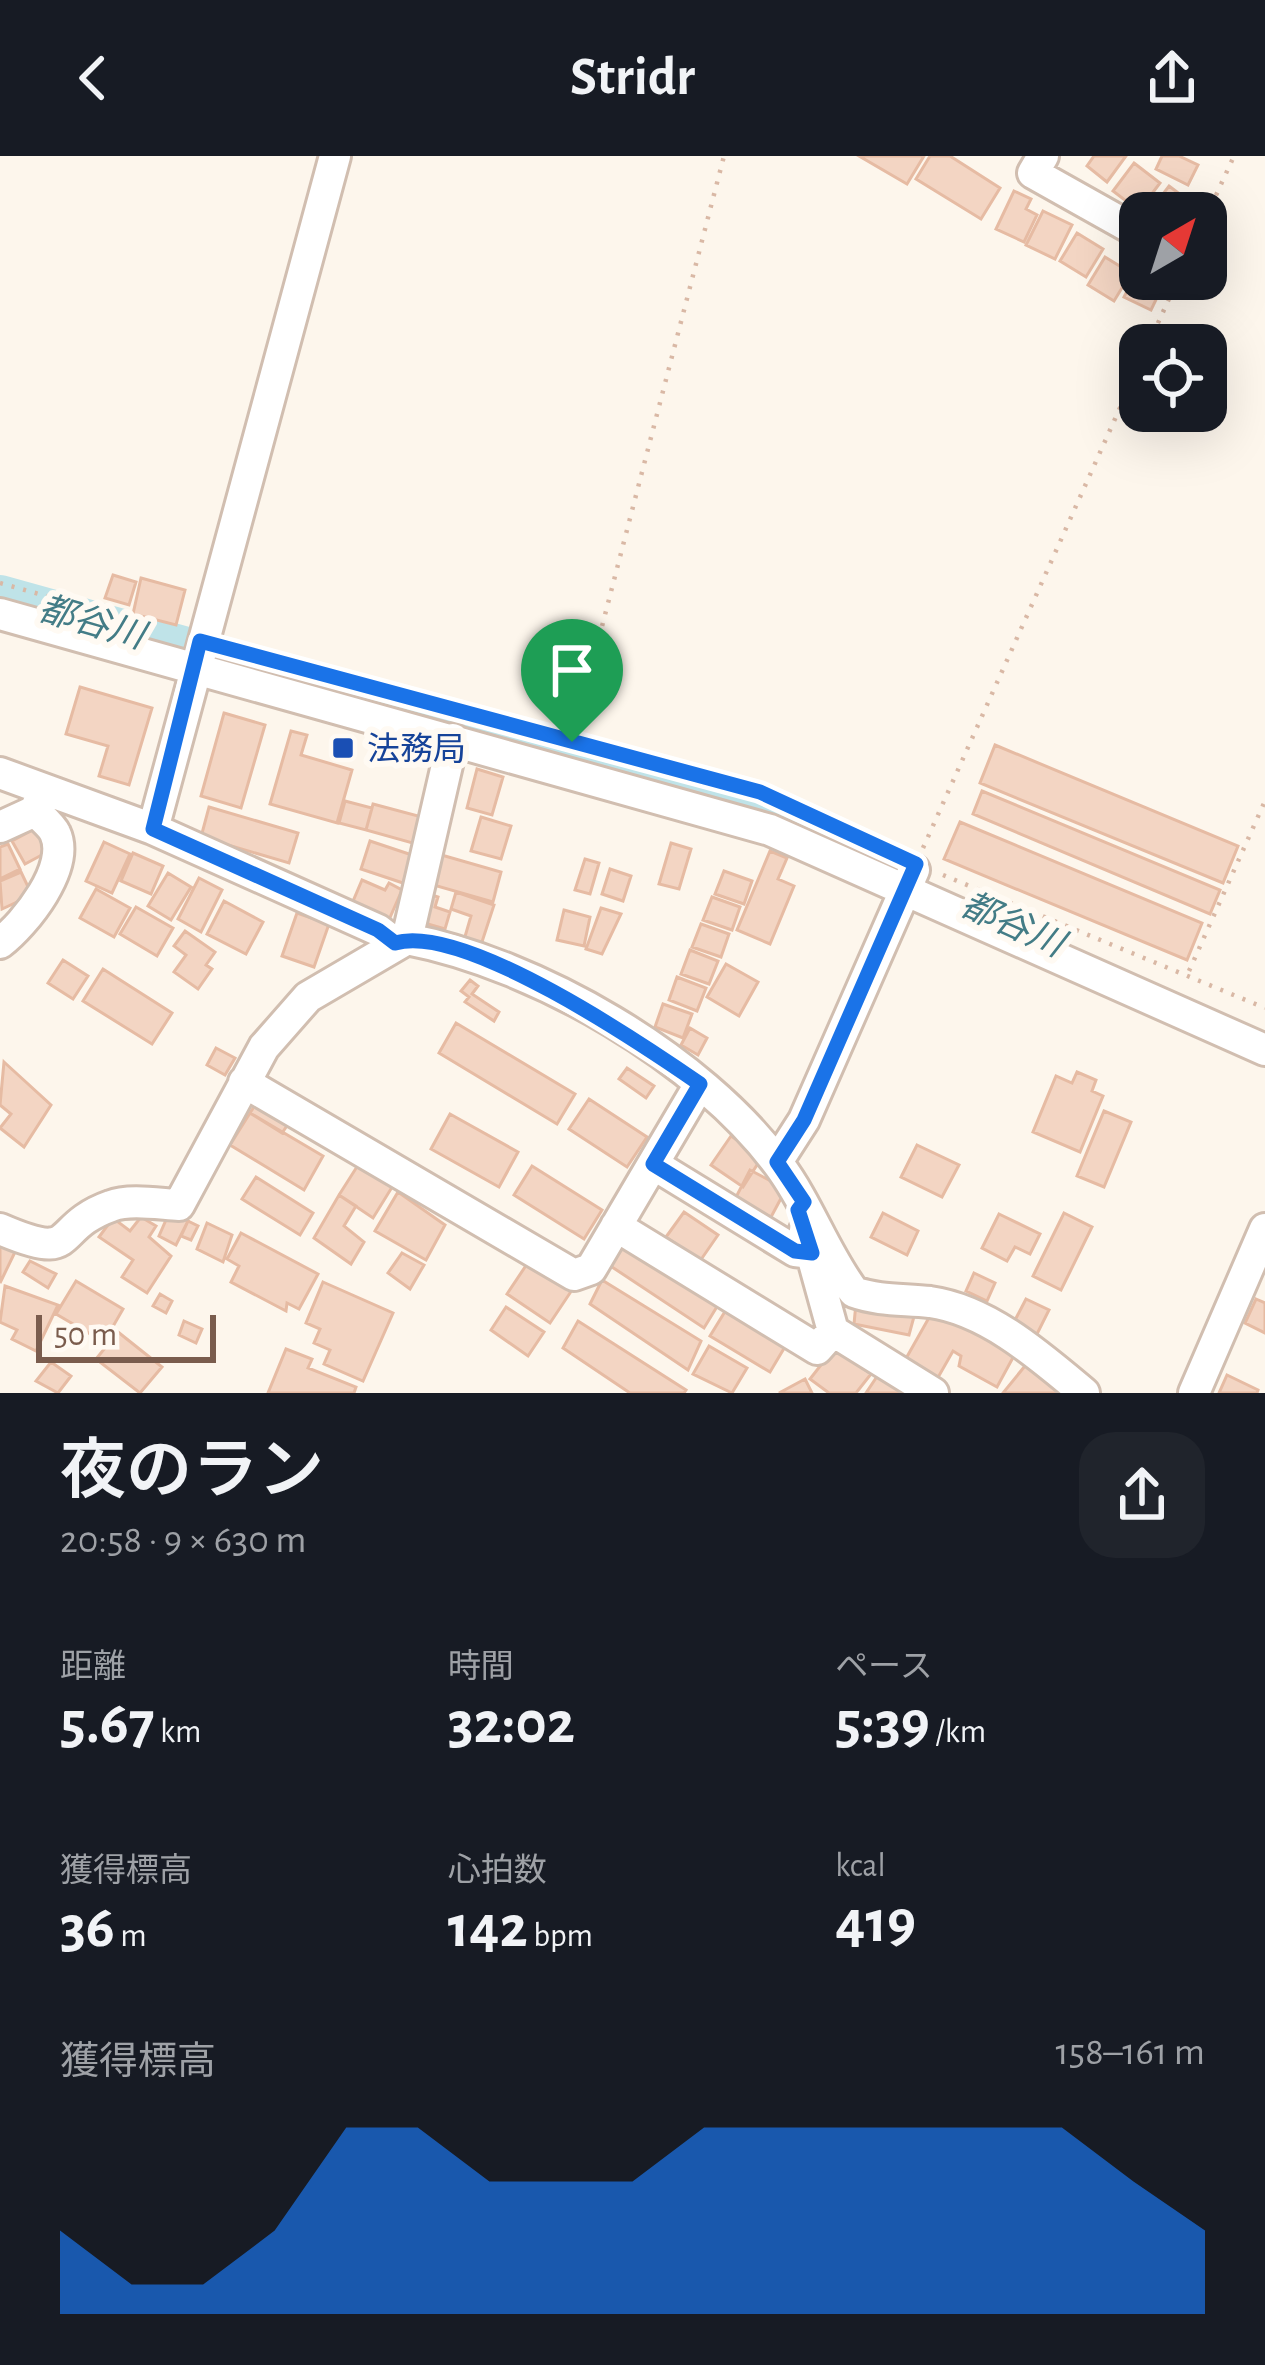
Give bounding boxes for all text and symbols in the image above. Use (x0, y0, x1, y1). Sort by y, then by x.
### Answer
icon: back (60, 45, 126, 111)
icon: share (1139, 45, 1205, 111)
text: Stridr (570, 51, 695, 105)
north arrow (1119, 192, 1227, 300)
map controls (1119, 192, 1227, 432)
button: locate (1119, 324, 1227, 432)
water label: 都谷川 (35, 590, 152, 656)
pin (521, 619, 623, 742)
icon: arrive (539, 637, 605, 703)
place label: 法務局 (367, 732, 466, 767)
marker: 法務局 (330, 735, 356, 761)
water label: 都谷川 (956, 886, 1073, 965)
scale bar (36, 1309, 216, 1362)
text: 50 m (54, 1319, 117, 1352)
button: share (1079, 1432, 1205, 1558)
text: 夜のラン (60, 1439, 324, 1505)
text: 20:58 · 9 × 630 m (60, 1521, 306, 1560)
text: 距離 (60, 1651, 126, 1684)
text: 時間 (448, 1651, 514, 1684)
text: ペース (835, 1651, 933, 1684)
text: 5.67 (60, 1694, 155, 1754)
text: 32:02 (448, 1694, 575, 1754)
text: 5:39 (835, 1694, 930, 1754)
text: km (155, 1716, 201, 1749)
text: /km (930, 1716, 986, 1749)
text: kcal (835, 1850, 886, 1883)
text: 獲得標高 (60, 1855, 192, 1888)
text: 心拍数 (448, 1855, 547, 1888)
text: 419 (835, 1893, 916, 1953)
text: 36 (60, 1898, 115, 1958)
text: 142 (448, 1898, 528, 1958)
text: m (115, 1920, 147, 1953)
text: bpm (528, 1920, 593, 1953)
text: 158–161 m (1055, 2033, 1205, 2072)
text: 獲得標高 (60, 2043, 216, 2082)

